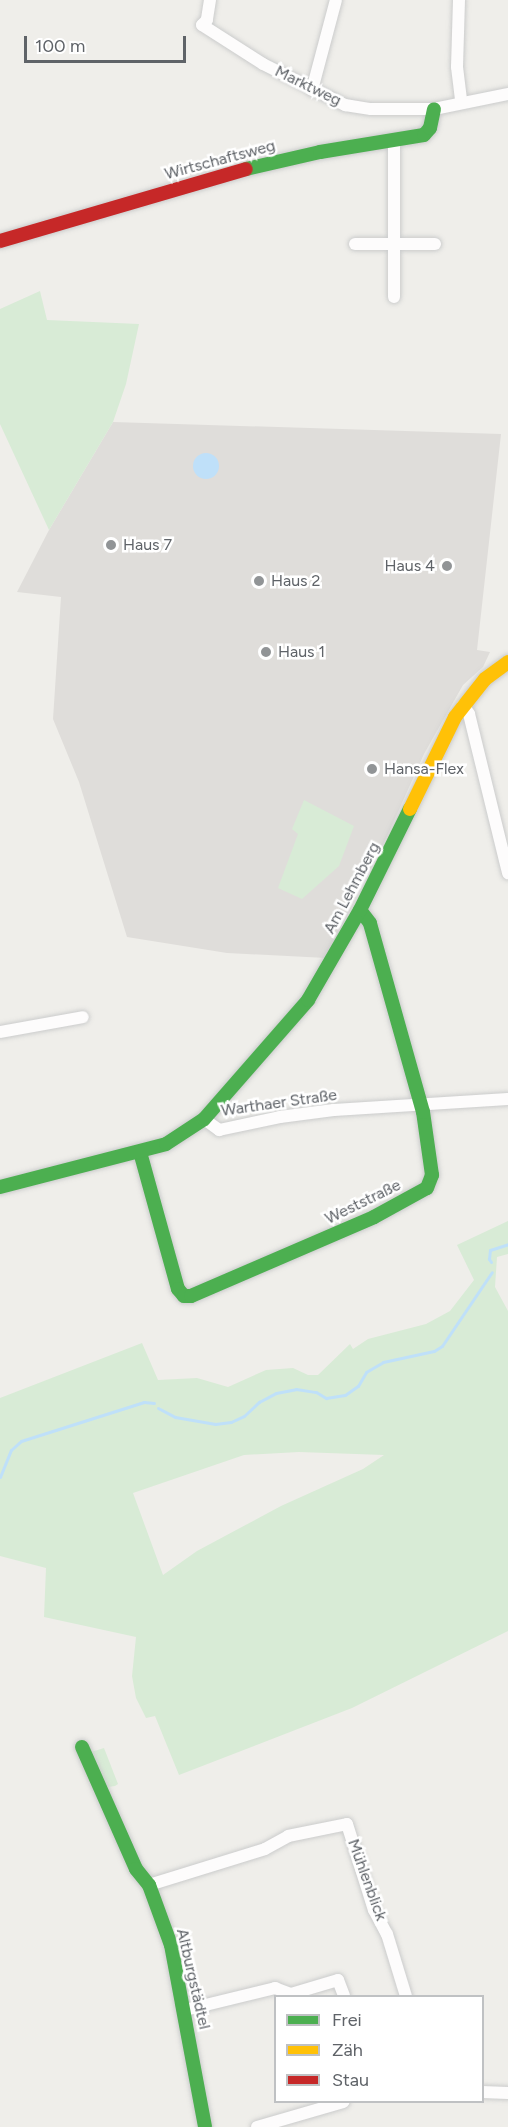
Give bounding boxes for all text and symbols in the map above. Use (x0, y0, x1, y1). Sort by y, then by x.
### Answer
scale bar (27, 24, 189, 62)
text: 100 m (35, 35, 85, 57)
street label: Marktweg (272, 62, 344, 110)
street label: Wirtschaftsweg (163, 136, 277, 184)
place label: Haus 7 (123, 535, 172, 555)
marker: Haus 7 (104, 538, 118, 552)
place label: Haus 4 (385, 556, 435, 576)
marker: Haus 4 (440, 559, 454, 573)
place label: Haus 2 (271, 571, 320, 591)
marker: Haus 2 (252, 574, 266, 588)
place label: Haus 1 (278, 642, 325, 662)
marker: Haus 1 (259, 645, 273, 659)
place label: Hansa-Flex (384, 759, 464, 779)
marker: Hansa-Flex (365, 762, 379, 776)
street label: Am Lehmberg (320, 839, 384, 937)
street label: Warthaer Straße (220, 1085, 338, 1121)
street label: Weststraße (322, 1175, 404, 1229)
street label: Mühlenblick (343, 1836, 391, 1924)
street label: Altburgstädtel (172, 1927, 214, 2031)
legend (274, 1995, 484, 2103)
text: Frei (332, 2009, 362, 2031)
text: Zäh (332, 2039, 363, 2061)
text: Stau (332, 2069, 369, 2091)

